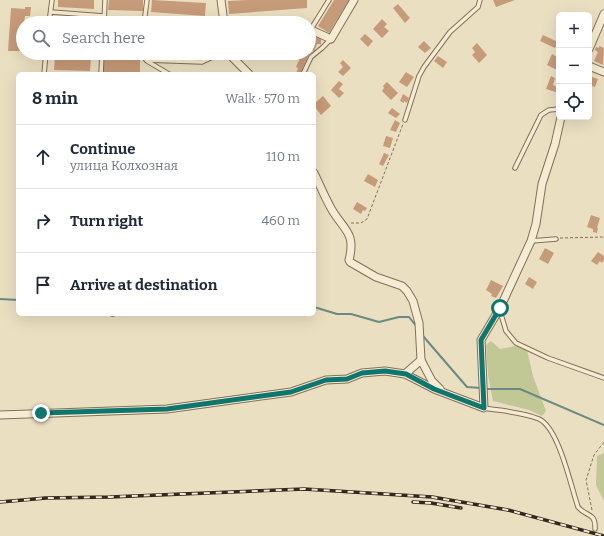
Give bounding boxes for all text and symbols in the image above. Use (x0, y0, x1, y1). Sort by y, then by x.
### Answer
map controls (556, 12, 592, 120)
button: + (556, 12, 592, 48)
search box (16, 16, 316, 60)
icon: search (30, 27, 52, 49)
text: Search here (62, 29, 145, 47)
button: − (556, 48, 592, 84)
button: locate (556, 84, 592, 120)
text: 8 min (32, 88, 78, 109)
text: Walk · 570 m (225, 91, 300, 106)
text: Continue (70, 140, 136, 158)
icon: ahead (32, 146, 54, 168)
text: 110 m (266, 149, 300, 164)
text: улица Колхозная (70, 158, 178, 173)
icon: right (32, 210, 54, 232)
text: Turn right (70, 212, 143, 230)
text: 460 m (261, 213, 300, 228)
icon: arrive (32, 274, 54, 296)
text: Arrive at destination (70, 276, 217, 294)
route start (491, 299, 509, 317)
route end (32, 404, 50, 422)

